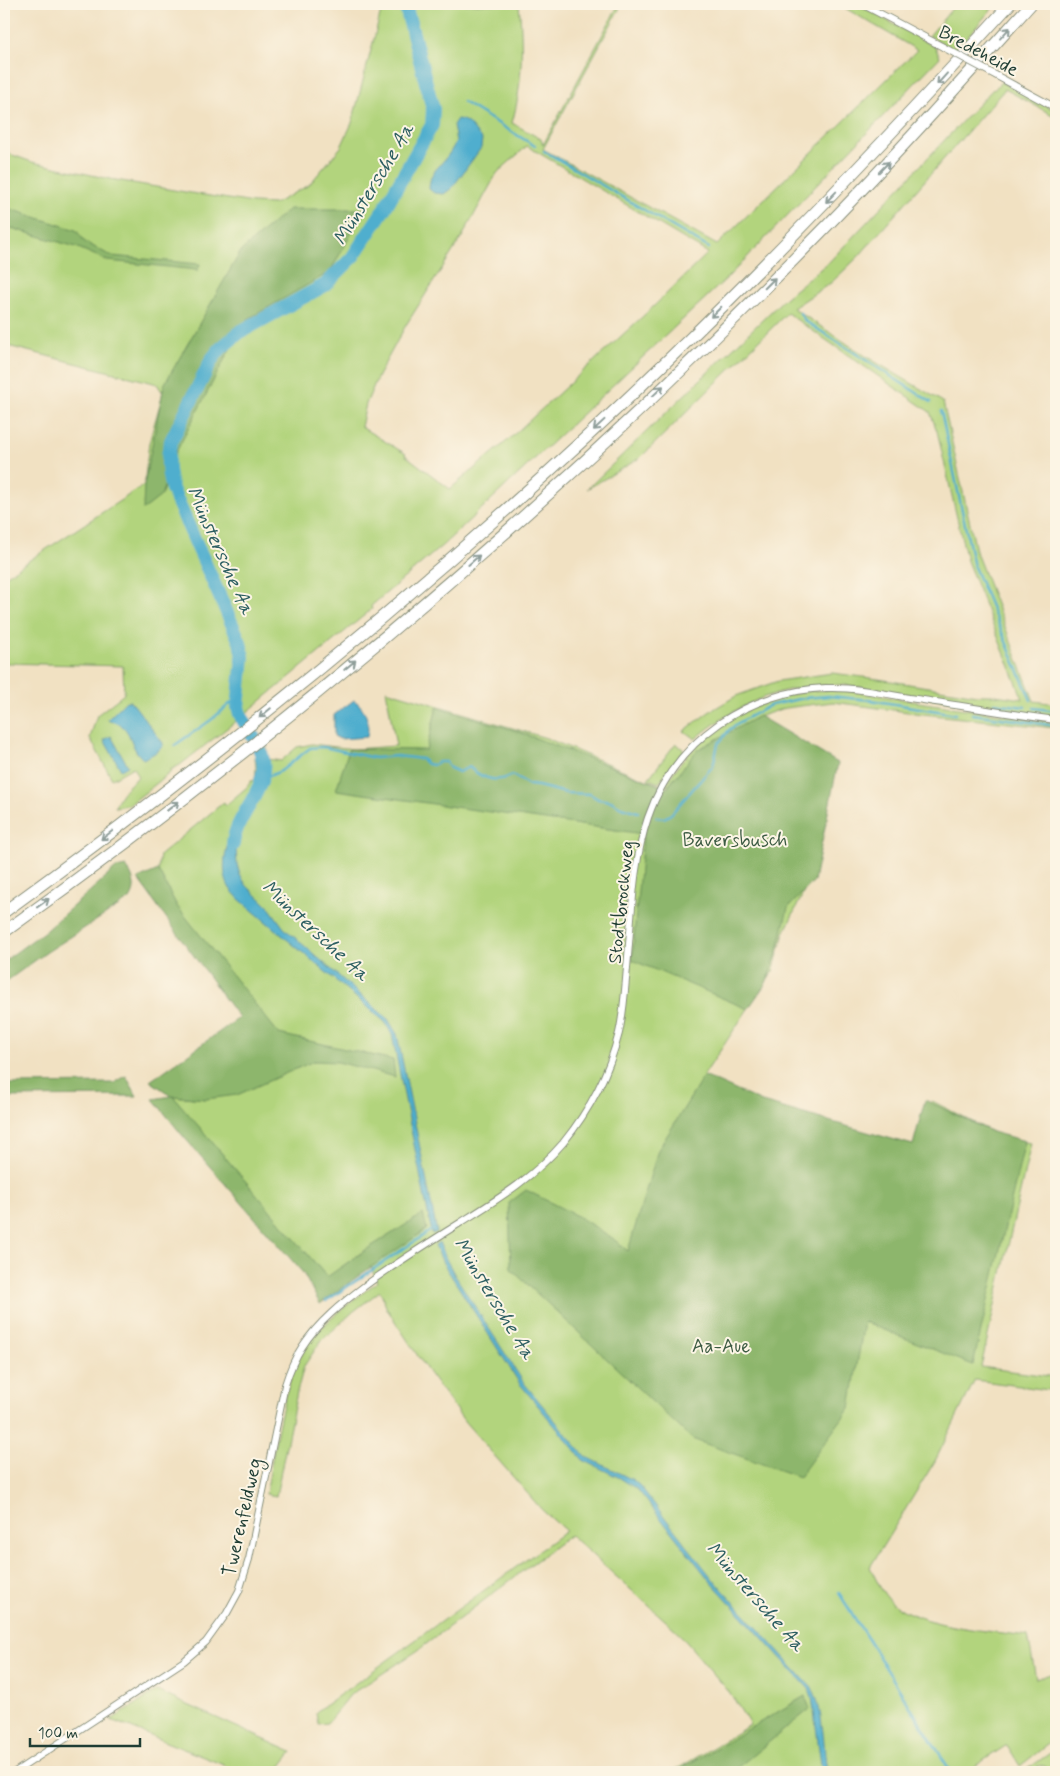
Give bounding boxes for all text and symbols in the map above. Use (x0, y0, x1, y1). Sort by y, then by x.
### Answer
street label: Bredeheide (934, 20, 1023, 83)
one-way arrow (999, 27, 1011, 40)
one-way arrow (936, 72, 948, 85)
water label: Münstersche Aa (327, 118, 422, 251)
one-way arrow (877, 161, 889, 173)
one-way arrow (825, 191, 837, 204)
one-way arrow (764, 277, 776, 289)
one-way arrow (710, 306, 722, 319)
one-way arrow (652, 385, 665, 397)
one-way arrow (592, 419, 605, 431)
water label: Münstersche Aa (179, 482, 260, 620)
one-way arrow (467, 554, 480, 566)
one-way arrow (343, 660, 356, 671)
one-way arrow (259, 707, 272, 718)
one-way arrow (166, 801, 180, 811)
park label: Baversbusch (683, 828, 787, 853)
one-way arrow (101, 830, 114, 841)
street label: Stodtbrockweg (603, 839, 641, 965)
water label: Münstersche Aa (255, 874, 375, 989)
one-way arrow (36, 898, 49, 909)
water label: Münstersche Aa (447, 1233, 541, 1366)
park label: Aa-Aue (692, 1334, 750, 1359)
street label: Twerenfeldweg (217, 1456, 270, 1579)
water label: Münstersche Aa (700, 1536, 811, 1658)
scale bar (30, 1716, 140, 1748)
text: 100 m (38, 1724, 78, 1744)

